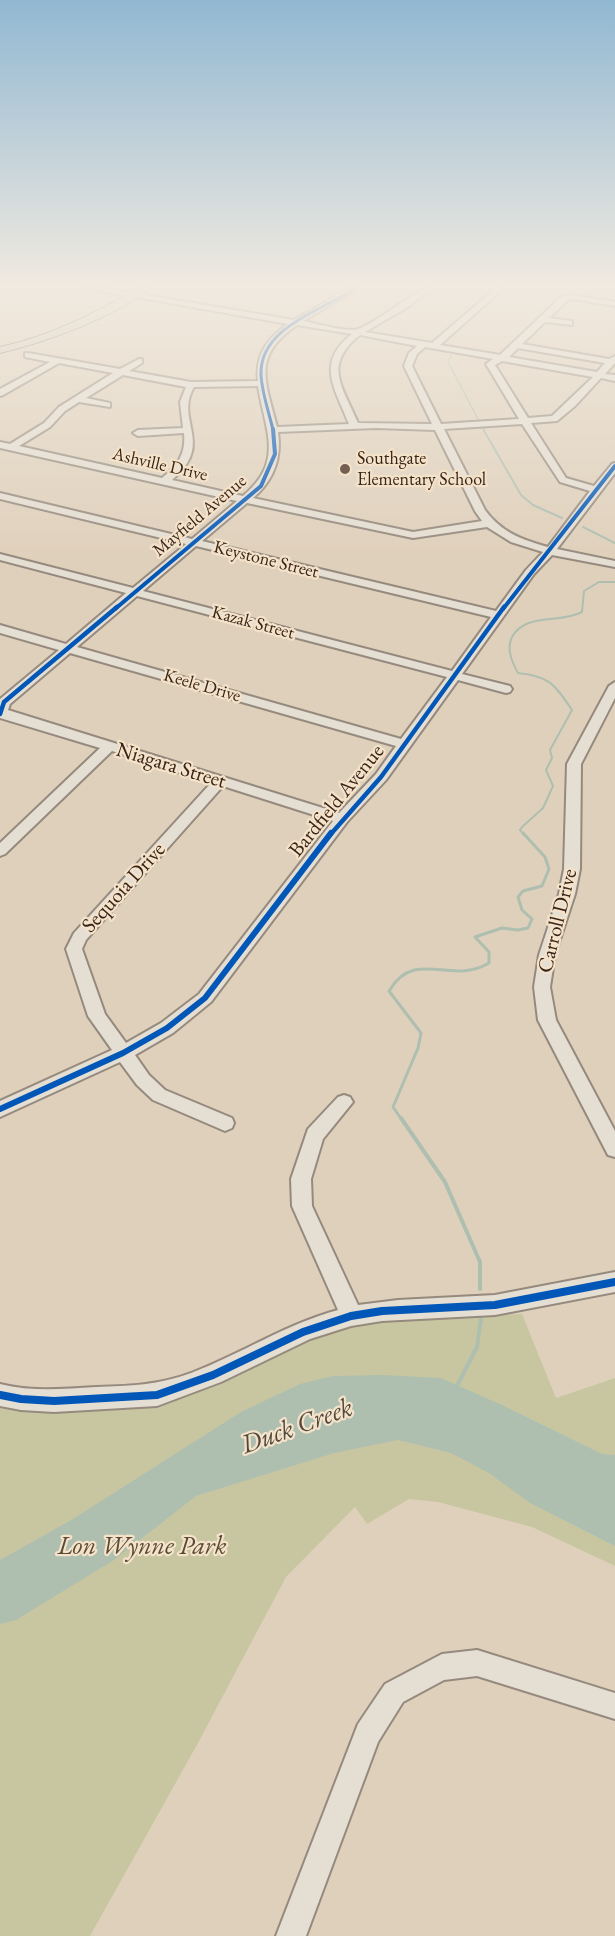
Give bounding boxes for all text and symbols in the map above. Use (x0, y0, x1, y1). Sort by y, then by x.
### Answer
street label: Ashville Drive (110, 444, 210, 486)
place label: Southgate Elementary School (357, 448, 486, 490)
marker: Southgate Elementary School (338, 462, 352, 476)
street label: Mayfield Avenue (149, 471, 251, 561)
street label: Keystone Street (211, 537, 321, 583)
street label: Kazak Street (209, 602, 297, 644)
street label: Keele Drive (161, 665, 243, 707)
street label: Niagara Street (113, 737, 229, 795)
street label: Bardfield Avenue (284, 740, 390, 862)
street label: Sequoia Drive (77, 838, 171, 938)
street label: Carroll Drive (533, 866, 583, 976)
water label: Duck Creek (237, 1392, 357, 1462)
park label: Lon Wynne Park (57, 1531, 227, 1563)

